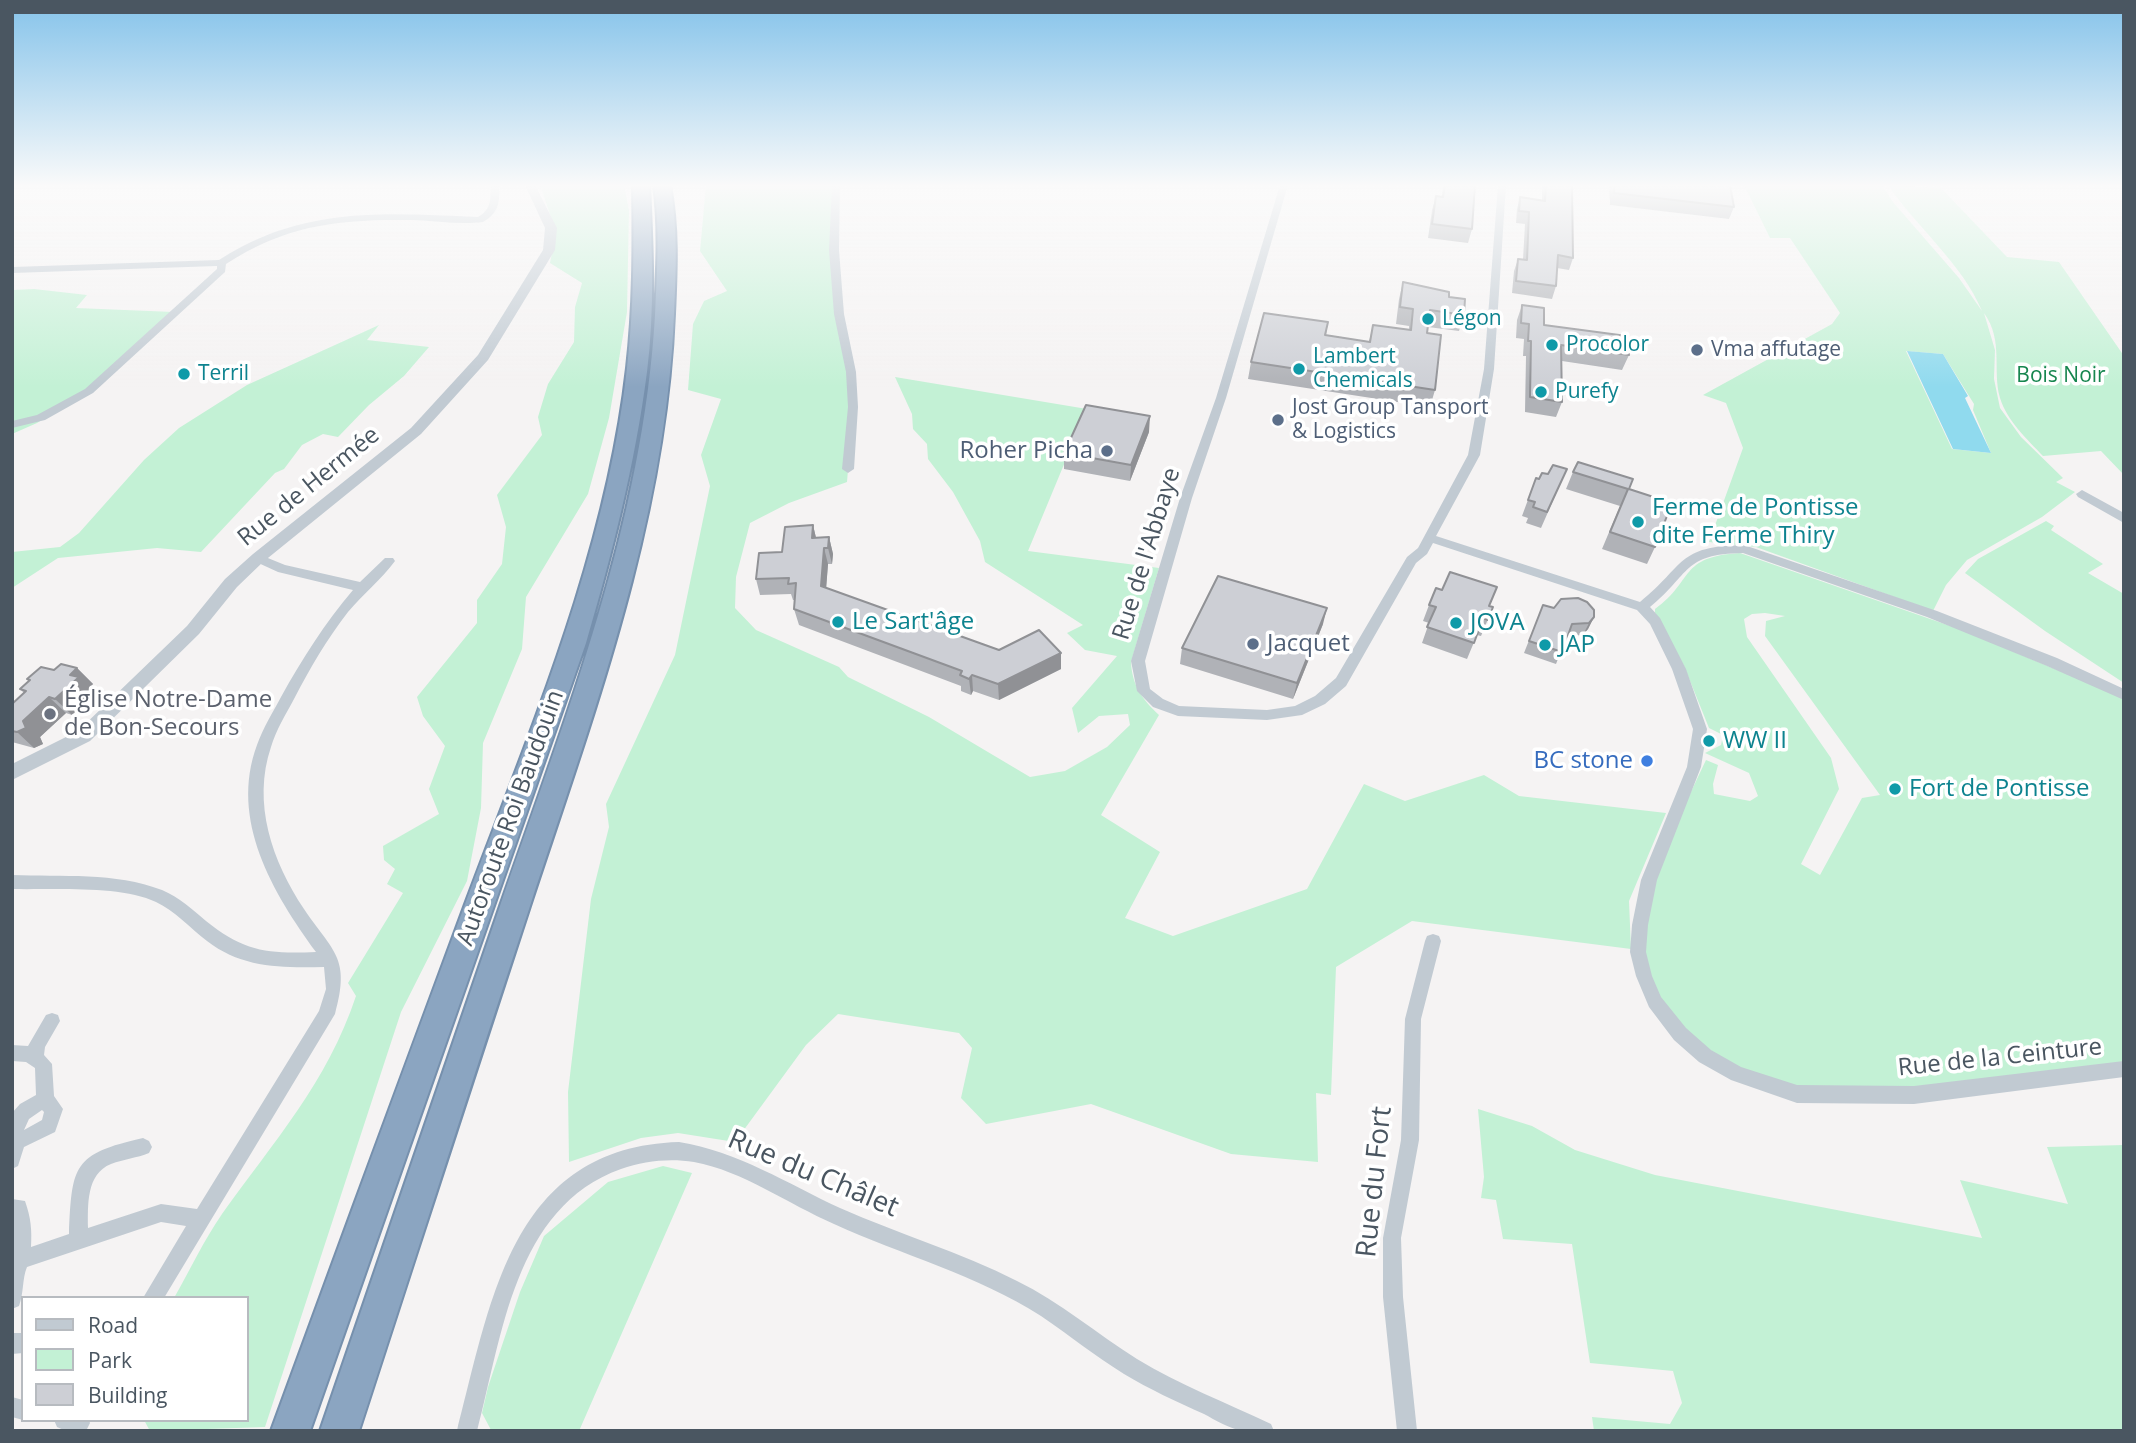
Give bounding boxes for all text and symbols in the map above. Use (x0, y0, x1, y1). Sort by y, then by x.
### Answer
place label: Légon (1442, 306, 1502, 332)
marker: Légon (1420, 311, 1436, 327)
place label: Procolor (1566, 332, 1649, 358)
marker: Procolor (1544, 337, 1560, 353)
place label: Vma affutage (1711, 337, 1841, 363)
marker: Vma affutage (1689, 342, 1705, 358)
place label: Lambert Chemicals (1313, 344, 1413, 394)
place label: Terril (198, 361, 249, 387)
marker: Lambert Chemicals (1291, 361, 1307, 377)
park label: Bois Noir (2016, 363, 2106, 389)
marker: Terril (176, 366, 192, 382)
place label: Purefy (1555, 379, 1618, 405)
marker: Purefy (1533, 384, 1549, 400)
place label: Jost Group Tansport & Logistics (1292, 395, 1489, 445)
marker: Jost Group Tansport & Logistics (1270, 412, 1286, 428)
street label: Rue de Hermée (232, 421, 386, 553)
place label: Roher Picha (959, 437, 1093, 465)
marker: Roher Picha (1099, 443, 1115, 459)
street label: Rue de l'Abbaye (1107, 465, 1187, 643)
place label: Ferme de Pontisse dite Ferme Thiry (1652, 494, 1859, 550)
marker: Ferme de Pontisse dite Ferme Thiry (1630, 514, 1646, 530)
place label: Le Sart'âge (852, 608, 974, 636)
place label: JOVA (1470, 609, 1525, 637)
marker: Le Sart'âge (830, 614, 846, 630)
marker: JOVA (1448, 615, 1464, 631)
place label: Jacquet (1267, 630, 1350, 658)
place label: JAP (1559, 631, 1595, 659)
marker: Jacquet (1245, 636, 1261, 652)
marker: JAP (1537, 637, 1553, 653)
place label: Église Notre-Dame de Bon-Secours (64, 686, 272, 742)
street label: Autoroute Roi Baudouin (451, 686, 571, 950)
marker: Église Notre-Dame de Bon-Secours (42, 706, 58, 722)
place label: WW II (1723, 727, 1787, 755)
marker: WW II (1701, 733, 1717, 749)
place label: BC stone (1534, 747, 1633, 775)
marker: BC stone (1639, 753, 1655, 769)
place label: Fort de Pontisse (1909, 775, 2089, 803)
marker: Fort de Pontisse (1887, 781, 1903, 797)
street label: Rue de la Ceinture (1896, 1033, 2104, 1083)
street label: Rue du Fort (1350, 1105, 1400, 1259)
street label: Rue du Châlet (723, 1123, 903, 1225)
legend (21, 1296, 248, 1422)
text: Road (88, 1311, 138, 1339)
text: Park (88, 1346, 132, 1374)
text: Building (88, 1381, 167, 1409)

